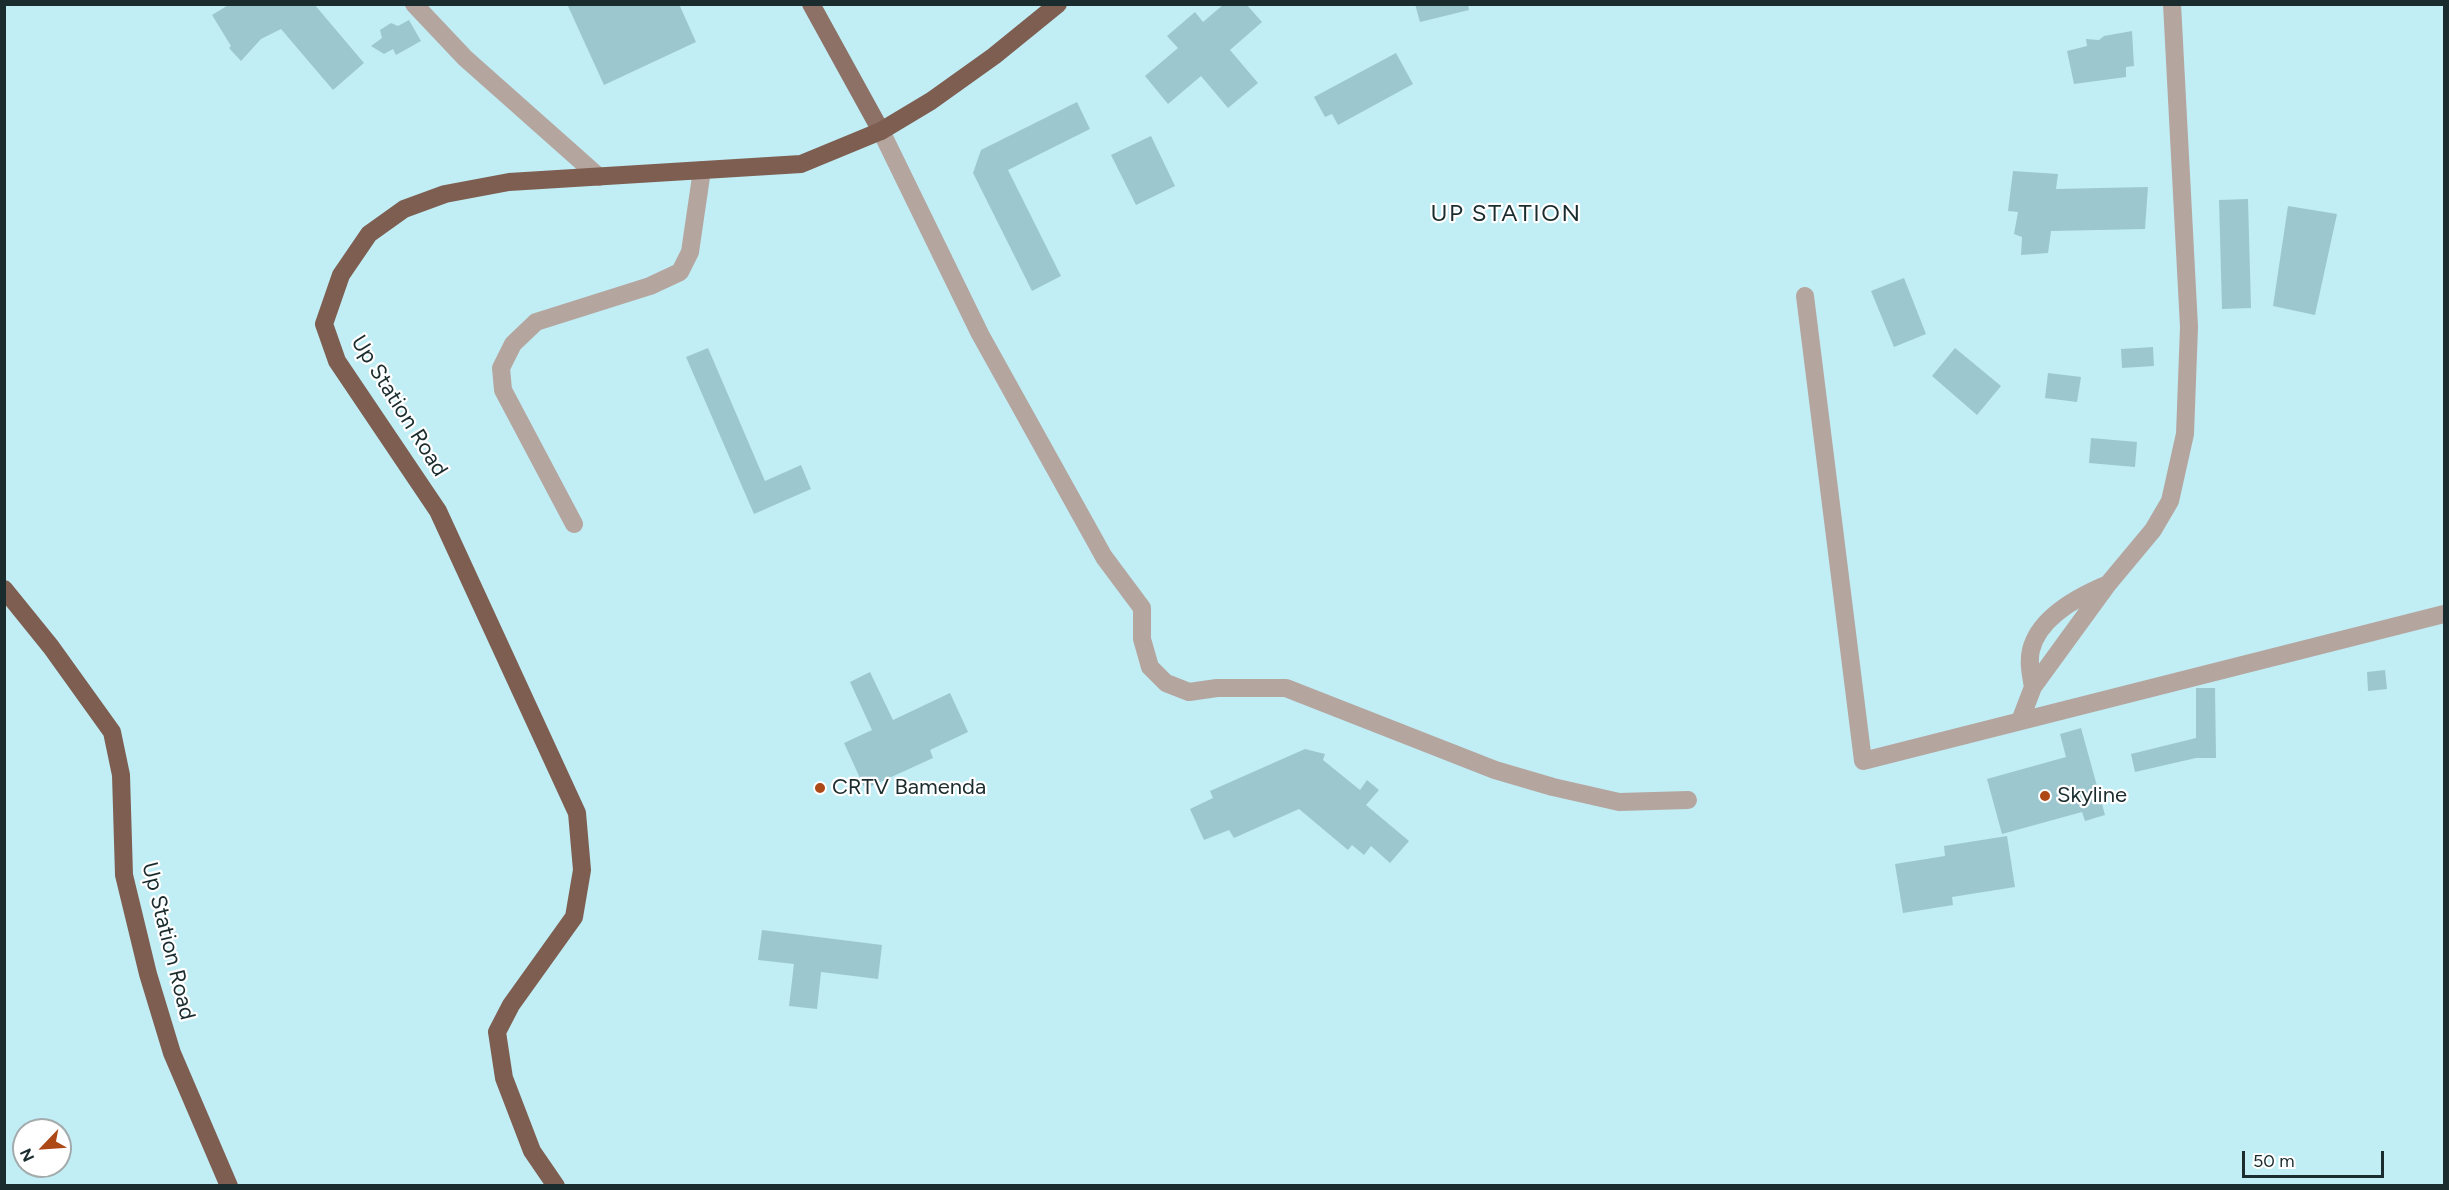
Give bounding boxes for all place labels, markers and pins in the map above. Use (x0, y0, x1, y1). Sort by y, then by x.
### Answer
place label: CRTV Bamenda (832, 775, 986, 801)
marker: CRTV Bamenda (813, 781, 827, 795)
place label: Skyline (2057, 783, 2127, 809)
marker: Skyline (2038, 789, 2052, 803)

